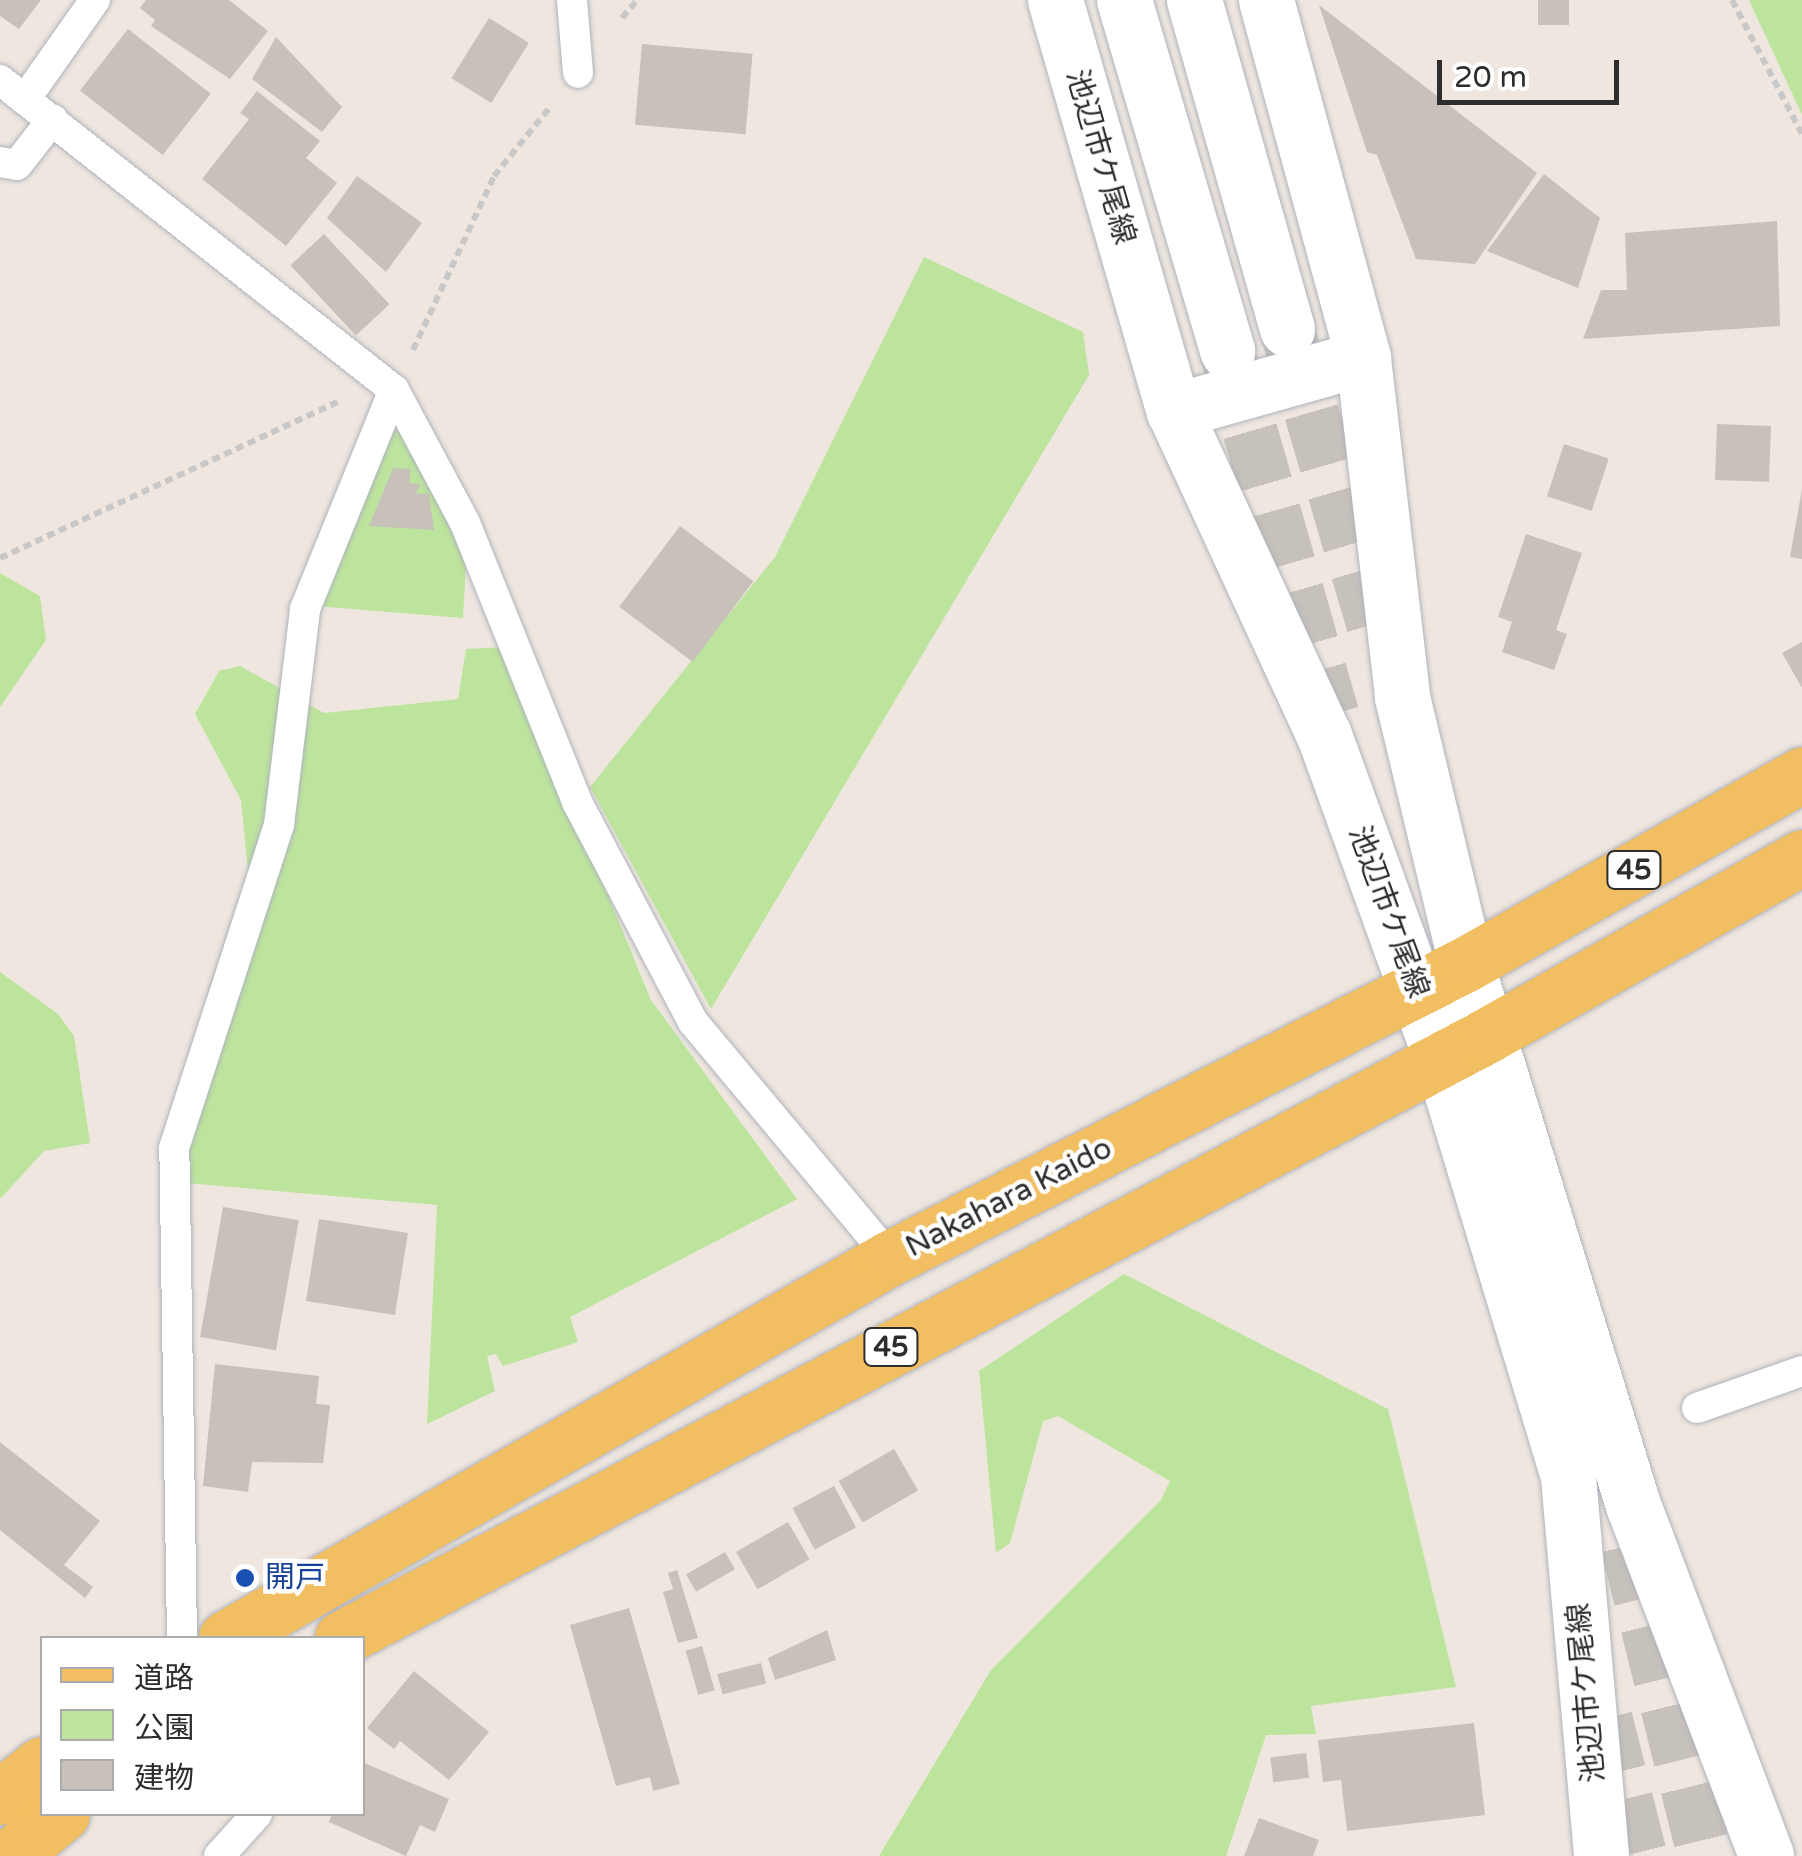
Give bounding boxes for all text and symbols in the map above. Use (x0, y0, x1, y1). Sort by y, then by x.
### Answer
scale bar (1442, 40, 1624, 102)
text: 20 m (1454, 59, 1527, 96)
street label: 池辺市ケ尾線 (1058, 66, 1142, 248)
street label: 池辺市ケ尾線 (1340, 821, 1436, 1003)
road number: 45 (1604, 847, 1664, 893)
street label: Nakahara Kaido (900, 1130, 1118, 1266)
road number: 45 (861, 1324, 921, 1370)
place label: 開戸 (265, 1560, 325, 1596)
marker: 開戸 (234, 1567, 256, 1589)
street label: 池辺市ケ尾線 (1561, 1602, 1613, 1784)
legend (40, 1636, 365, 1816)
text: 道路 (134, 1660, 194, 1697)
text: 公園 (134, 1710, 194, 1747)
text: 建物 (134, 1760, 194, 1797)

